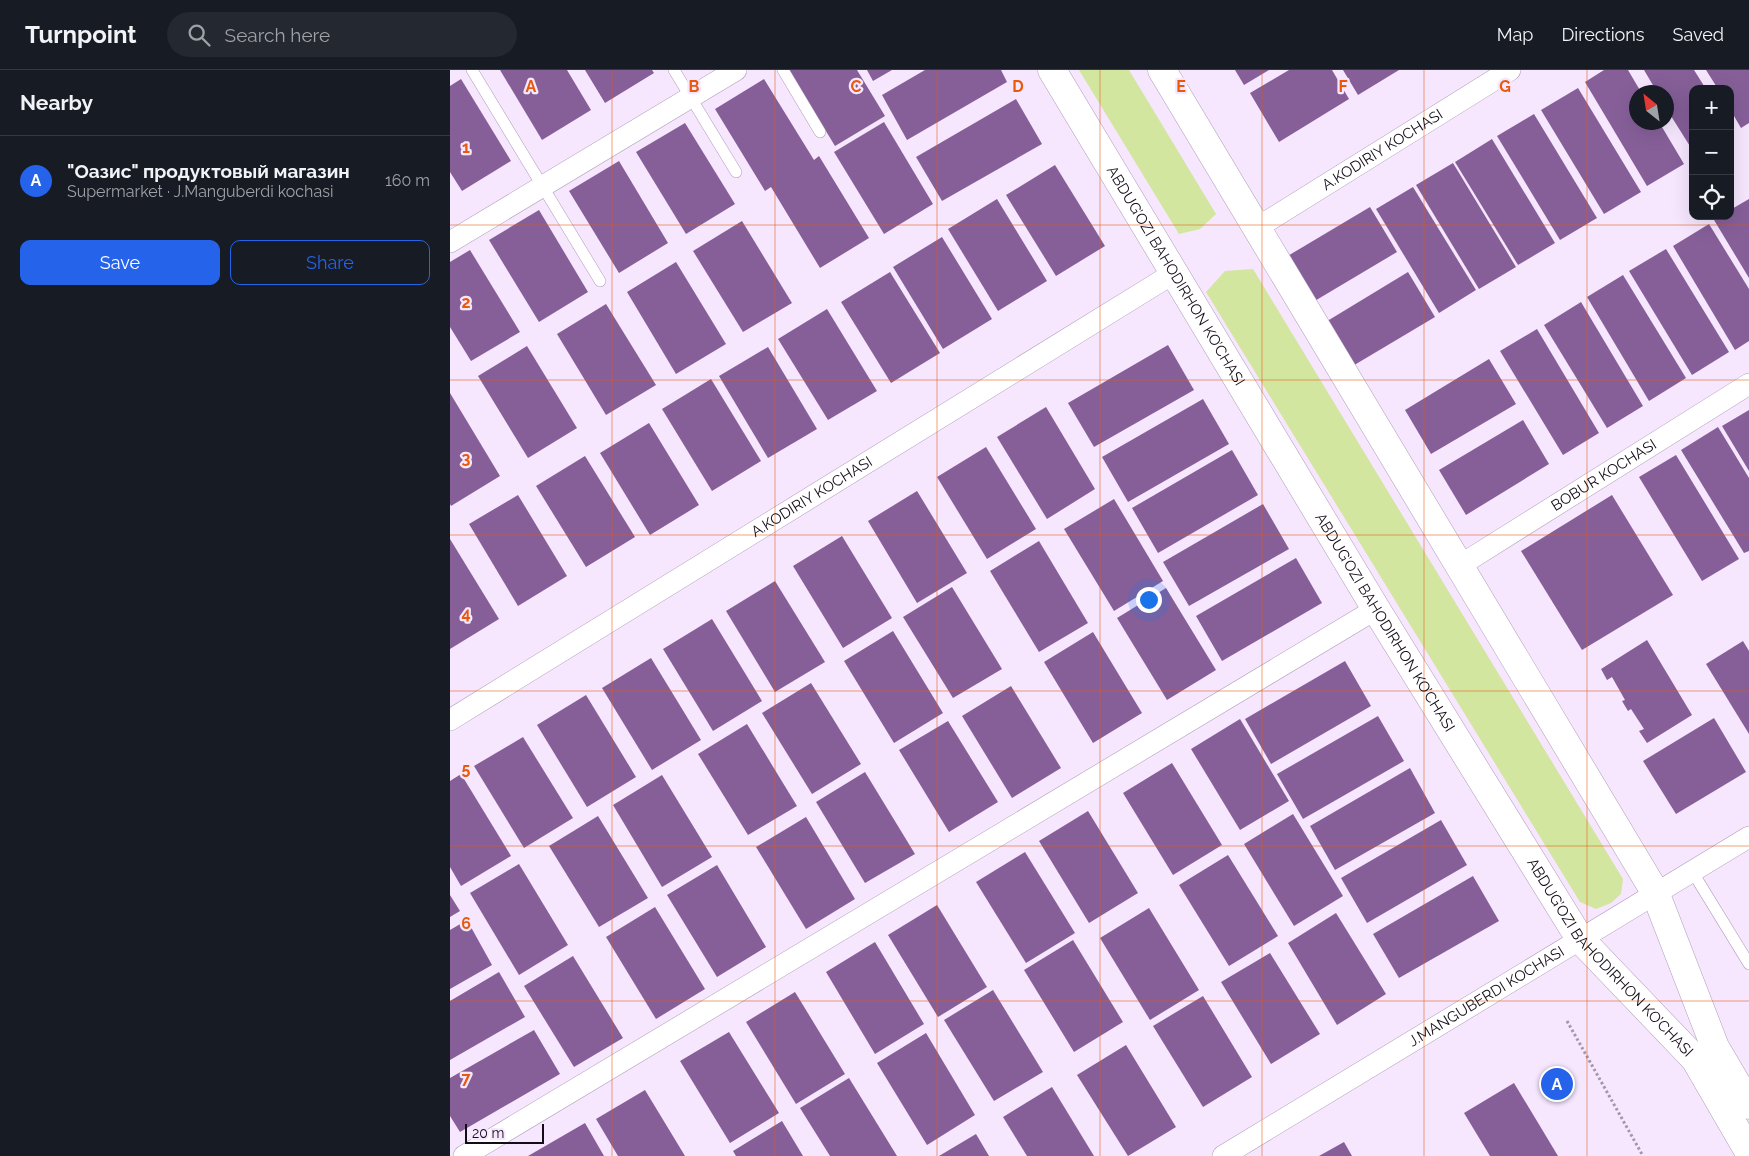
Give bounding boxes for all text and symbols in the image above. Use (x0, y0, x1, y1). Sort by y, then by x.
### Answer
search box (167, 12, 517, 57)
text: Turnpoint (25, 20, 137, 49)
icon: search (185, 21, 213, 49)
text: Search here (225, 24, 330, 46)
text: Map (1497, 24, 1533, 45)
text: Directions (1561, 24, 1645, 45)
text: Saved (1673, 24, 1724, 45)
text: A (526, 77, 537, 96)
text: B (689, 77, 700, 96)
text: C (851, 77, 862, 96)
text: D (1012, 77, 1024, 96)
text: E (1176, 77, 1186, 96)
text: F (1338, 77, 1348, 96)
text: G (1499, 77, 1511, 96)
north arrow (1629, 85, 1674, 130)
map controls (1689, 85, 1734, 220)
button: + (1689, 85, 1734, 130)
text: Nearby (20, 90, 93, 115)
street label: A.KODIRIY KOCHASI (1319, 105, 1446, 194)
button: − (1689, 130, 1734, 175)
text: 1 (462, 138, 470, 157)
text: "Оазис" продуктовый магазин (67, 160, 350, 182)
street label: ABDUG’OZI BAHODIRHON KO’CHASI (1103, 163, 1249, 389)
text: A (31, 171, 41, 190)
text: 160 m (385, 171, 430, 190)
button: locate (1689, 175, 1734, 220)
text: Supermarket · J.Manguberdi kochasi (67, 182, 333, 201)
button: Save (20, 240, 220, 285)
button: Share (230, 240, 430, 285)
text: 2 (461, 293, 471, 312)
street label: BOBUR KOCHASI (1548, 435, 1660, 515)
text: 3 (462, 449, 471, 468)
street label: A.KODIRIY KOCHASI (748, 453, 875, 541)
street label: ABDUG’OZI BAHODIRHON KO’CHASI (1311, 510, 1459, 735)
your location (1136, 587, 1162, 613)
text: 4 (461, 604, 471, 623)
text: 5 (462, 759, 471, 778)
street label: ABDUG’OZI BAHODIRHON KO’CHASI (1523, 855, 1697, 1061)
text: 6 (461, 914, 471, 933)
street label: J.MANGUBERDI KOCHASI (1405, 942, 1567, 1050)
pin: A (1541, 1065, 1573, 1103)
text: 7 (462, 1069, 471, 1088)
scale bar (465, 1121, 544, 1144)
text: 20 m (472, 1125, 504, 1141)

